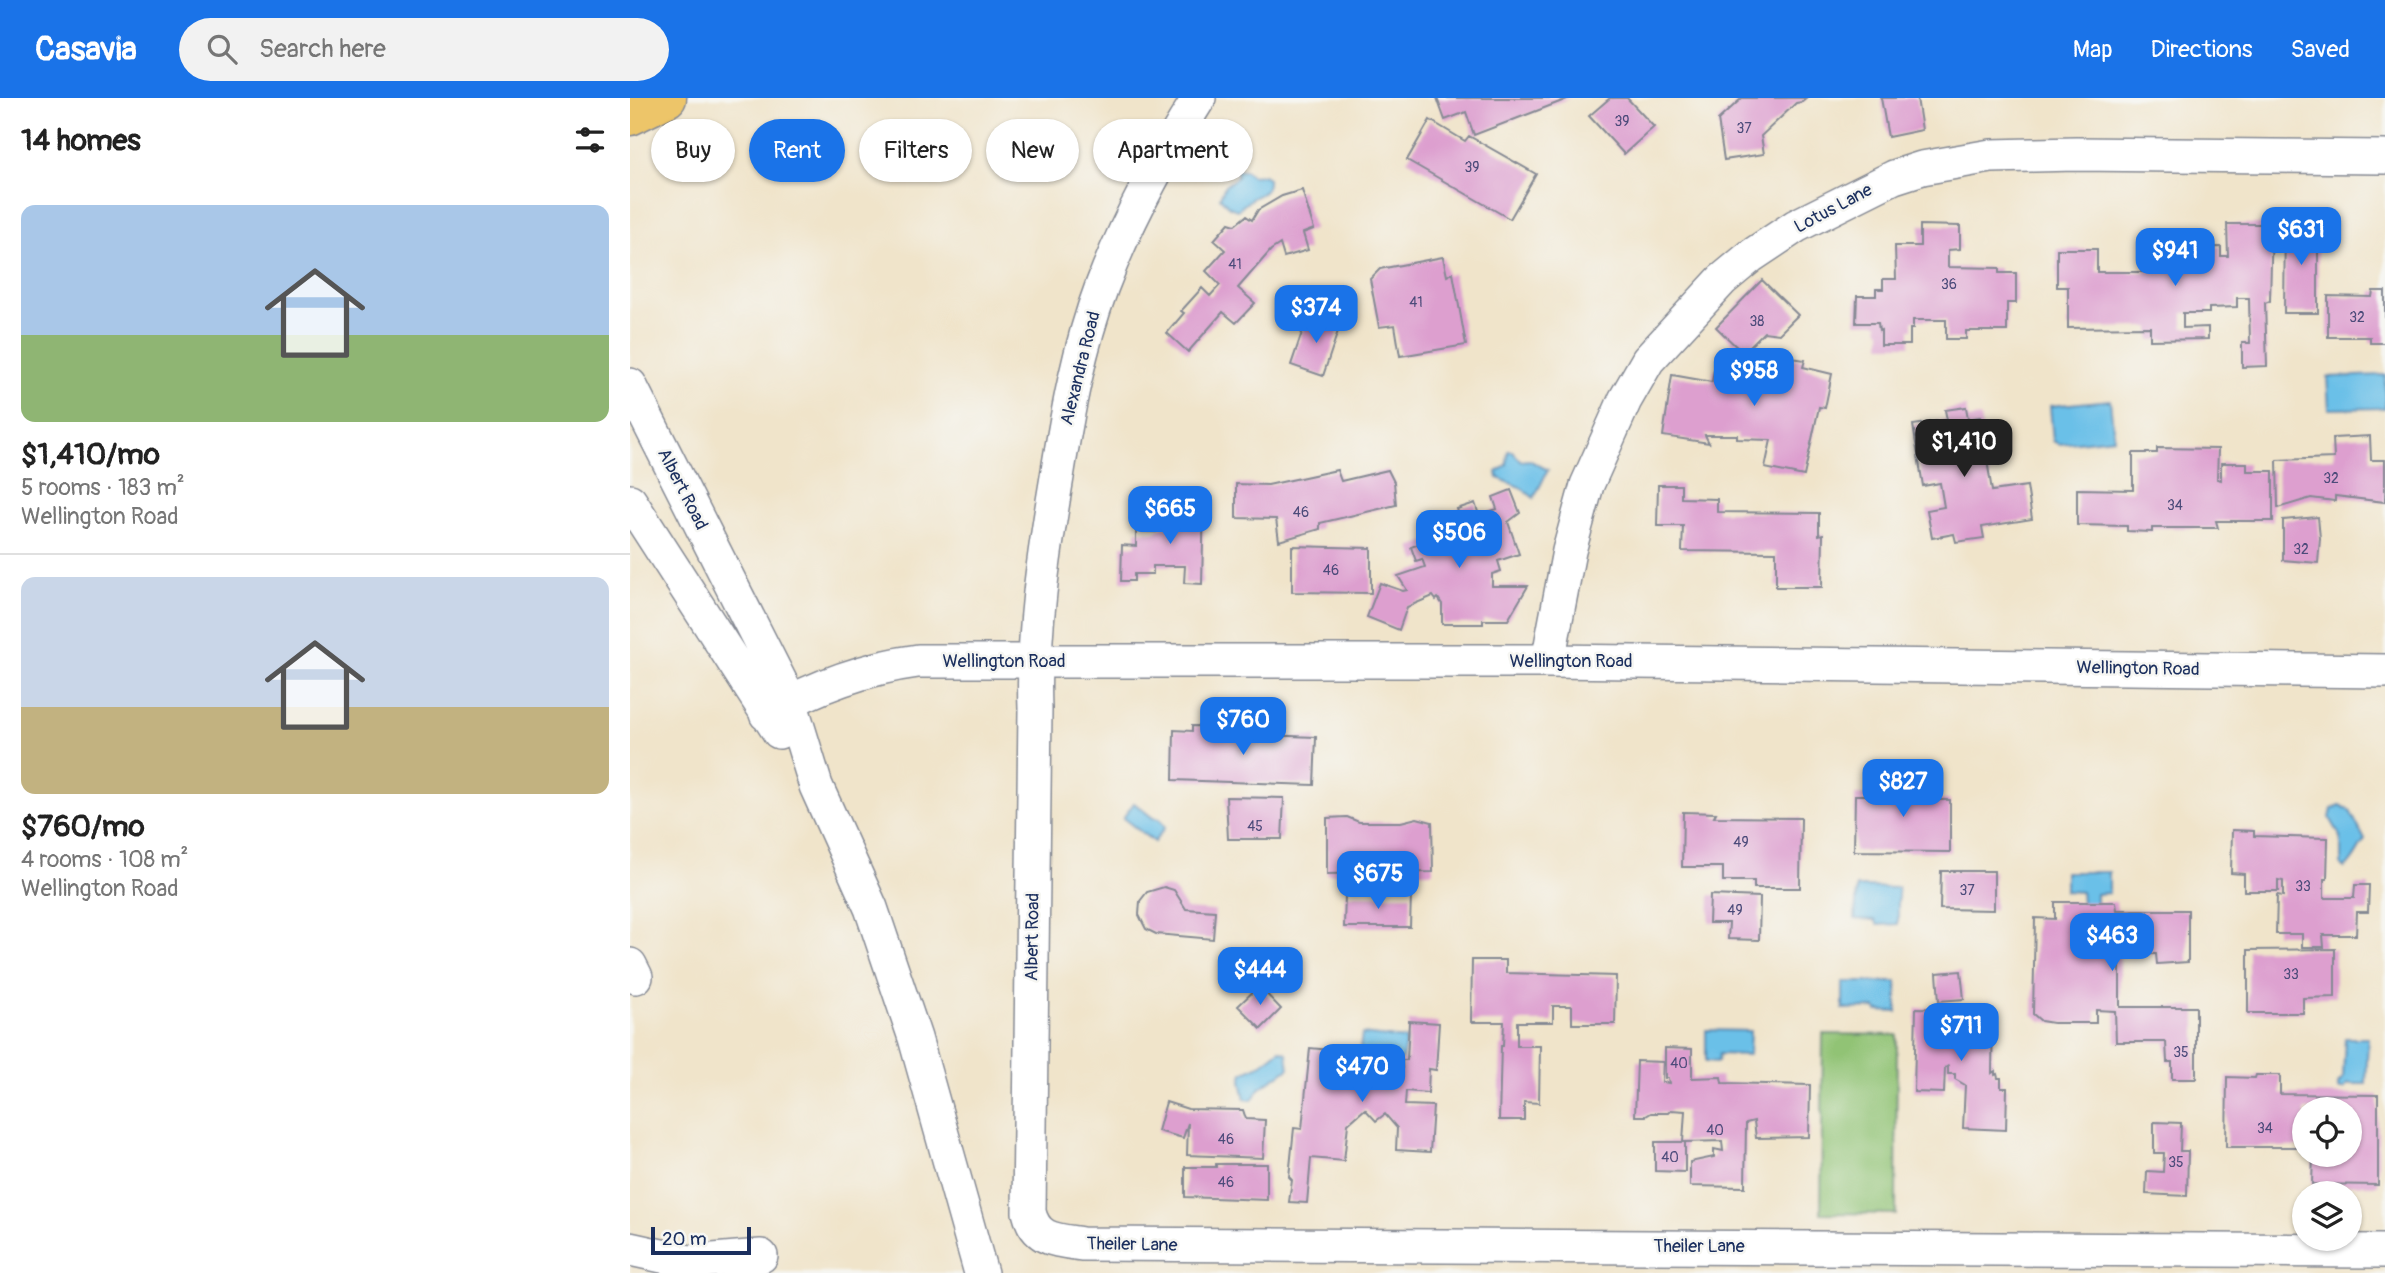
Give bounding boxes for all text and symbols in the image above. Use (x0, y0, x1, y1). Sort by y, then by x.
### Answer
search box (179, 18, 669, 81)
text: Casavia (35, 29, 137, 70)
icon: search (203, 30, 241, 68)
text: Search here (259, 33, 386, 65)
text: Map (2073, 35, 2113, 64)
text: Directions (2151, 35, 2252, 64)
text: Saved (2290, 35, 2350, 64)
house number: 39 (1614, 113, 1630, 130)
chip: Buy (651, 119, 735, 182)
chip: Rent (749, 119, 845, 182)
chip: Filters (859, 119, 972, 182)
chip: New (986, 119, 1079, 182)
chip: Apartment (1093, 119, 1253, 182)
house number: 37 (1736, 120, 1752, 137)
icon: filters (571, 121, 609, 159)
text: 14 homes (21, 122, 141, 159)
house number: 39 (1464, 159, 1480, 176)
street label: Lotus Lane (1790, 178, 1876, 239)
pin: $631 (2260, 208, 2342, 267)
text: $631 (2277, 215, 2325, 244)
pin: $941 (2134, 228, 2216, 288)
text: $941 (2152, 236, 2198, 265)
icon: home (252, 250, 378, 376)
house number: 41 (1228, 256, 1242, 273)
house number: 36 (1941, 276, 1957, 293)
pin: $374 (1275, 286, 1357, 345)
text: $374 (1291, 293, 1341, 322)
house number: 41 (1409, 294, 1423, 311)
street label: Alexandra Road (1055, 309, 1106, 428)
house number: 32 (2349, 309, 2365, 326)
house number: 38 (1750, 313, 1764, 330)
pin: $958 (1713, 348, 1795, 408)
text: $958 (1730, 356, 1778, 385)
pin: $1,410 (1907, 420, 2021, 479)
text: $1,410 (1931, 427, 1997, 456)
text: $1,410/mo (21, 436, 160, 473)
street label: Albert Road (652, 445, 713, 534)
house number: 32 (2323, 470, 2339, 487)
text: 5 rooms · 183 m² (21, 473, 185, 502)
pin: $665 (1129, 486, 1211, 546)
text: $665 (1144, 494, 1196, 523)
house number: 34 (2167, 497, 2183, 514)
text: Wellington Road (21, 502, 178, 531)
house number: 46 (1293, 504, 1309, 521)
pin: $506 (1418, 510, 1500, 570)
text: $506 (1432, 518, 1486, 547)
house number: 32 (2293, 541, 2309, 558)
house number: 46 (1323, 562, 1339, 579)
icon: home (252, 622, 378, 748)
street label: Wellington Road (942, 650, 1066, 673)
street label: Wellington Road (1509, 650, 1633, 673)
street label: Wellington Road (2076, 656, 2200, 681)
pin: $760 (1202, 698, 1284, 757)
text: $760 (1216, 705, 1270, 734)
pin: $827 (1862, 760, 1944, 819)
text: $827 (1878, 767, 1928, 796)
text: $760/mo (21, 808, 145, 845)
house number: 45 (1247, 818, 1263, 835)
house number: 49 (1733, 834, 1749, 851)
text: 4 rooms · 108 m² (21, 845, 188, 874)
pin: $675 (1337, 852, 1419, 911)
text: $675 (1353, 859, 1403, 888)
text: Wellington Road (21, 874, 178, 903)
house number: 33 (2295, 878, 2311, 895)
house number: 37 (1959, 882, 1975, 899)
street label: Albert Road (1020, 893, 1045, 981)
house number: 49 (1727, 902, 1743, 919)
pin: $463 (2071, 914, 2153, 973)
text: $463 (2086, 921, 2138, 950)
pin: $444 (1219, 948, 1301, 1007)
text: $444 (1234, 955, 1286, 984)
house number: 33 (2283, 966, 2299, 983)
pin: $711 (1920, 1004, 2002, 1063)
text: $711 (1940, 1011, 1982, 1040)
pin: $470 (1321, 1044, 1403, 1104)
house number: 35 (2173, 1044, 2189, 1061)
text: $470 (1335, 1052, 1389, 1081)
house number: 40 (1670, 1055, 1688, 1072)
map controls (2292, 1097, 2362, 1251)
button: locate (2292, 1097, 2362, 1167)
house number: 34 (2257, 1120, 2273, 1137)
house number: 40 (1706, 1122, 1724, 1139)
house number: 46 (1218, 1131, 1234, 1148)
house number: 40 (1661, 1149, 1679, 1166)
house number: 35 (2168, 1154, 2184, 1171)
house number: 46 (1218, 1174, 1234, 1191)
button: layers (2292, 1181, 2362, 1251)
scale bar (651, 1224, 751, 1256)
text: 20 m (662, 1227, 707, 1251)
street label: Theiler Lane (1086, 1232, 1178, 1257)
street label: Theiler Lane (1653, 1235, 1745, 1258)

